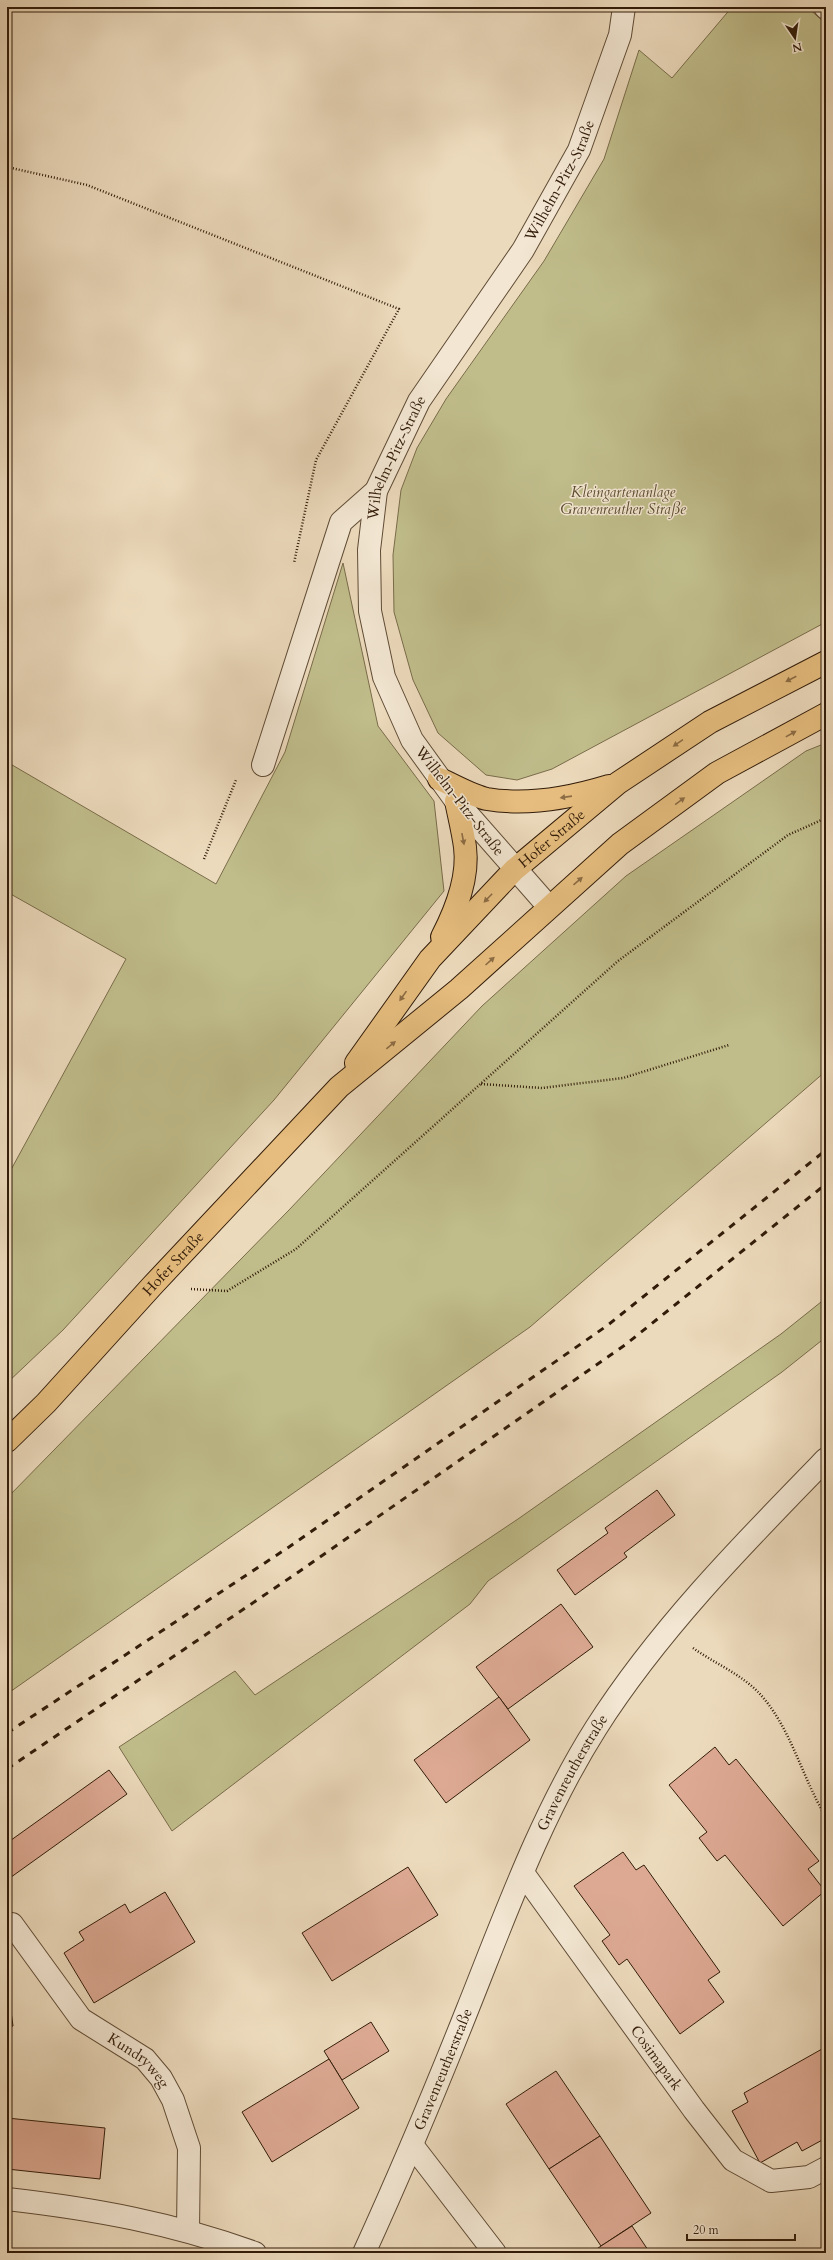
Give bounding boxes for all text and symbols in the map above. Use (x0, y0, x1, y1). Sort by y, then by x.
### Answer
north arrow (775, 18, 815, 58)
text: N (790, 39, 803, 56)
street label: Wilhelm-Pitz-Straße (520, 117, 599, 245)
street label: Wilhelm-Pitz-Straße (363, 391, 430, 522)
park label: Kleingartenanlage Gravenreuther Straße (560, 482, 686, 519)
one-way arrow (786, 676, 797, 683)
one-way arrow (785, 730, 796, 737)
one-way arrow (673, 739, 683, 747)
street label: Wilhelm-Pitz-Straße (410, 741, 509, 860)
one-way arrow (560, 794, 573, 800)
one-way arrow (674, 797, 685, 805)
street label: Hofer Straße (514, 805, 589, 872)
one-way arrow (461, 833, 467, 846)
one-way arrow (573, 877, 583, 886)
one-way arrow (483, 893, 492, 903)
one-way arrow (485, 956, 495, 965)
one-way arrow (399, 991, 407, 1002)
one-way arrow (385, 1040, 396, 1049)
street label: Hofer Straße (138, 1227, 208, 1300)
street label: Gravenreutherstraße (532, 1710, 612, 1834)
street label: Gravenreutherstraße (409, 2005, 477, 2133)
street label: Cosimapark (626, 2021, 687, 2095)
street label: Kundryweg (104, 2028, 175, 2092)
scale bar (687, 2216, 795, 2242)
text: 20 m (693, 2222, 720, 2238)

